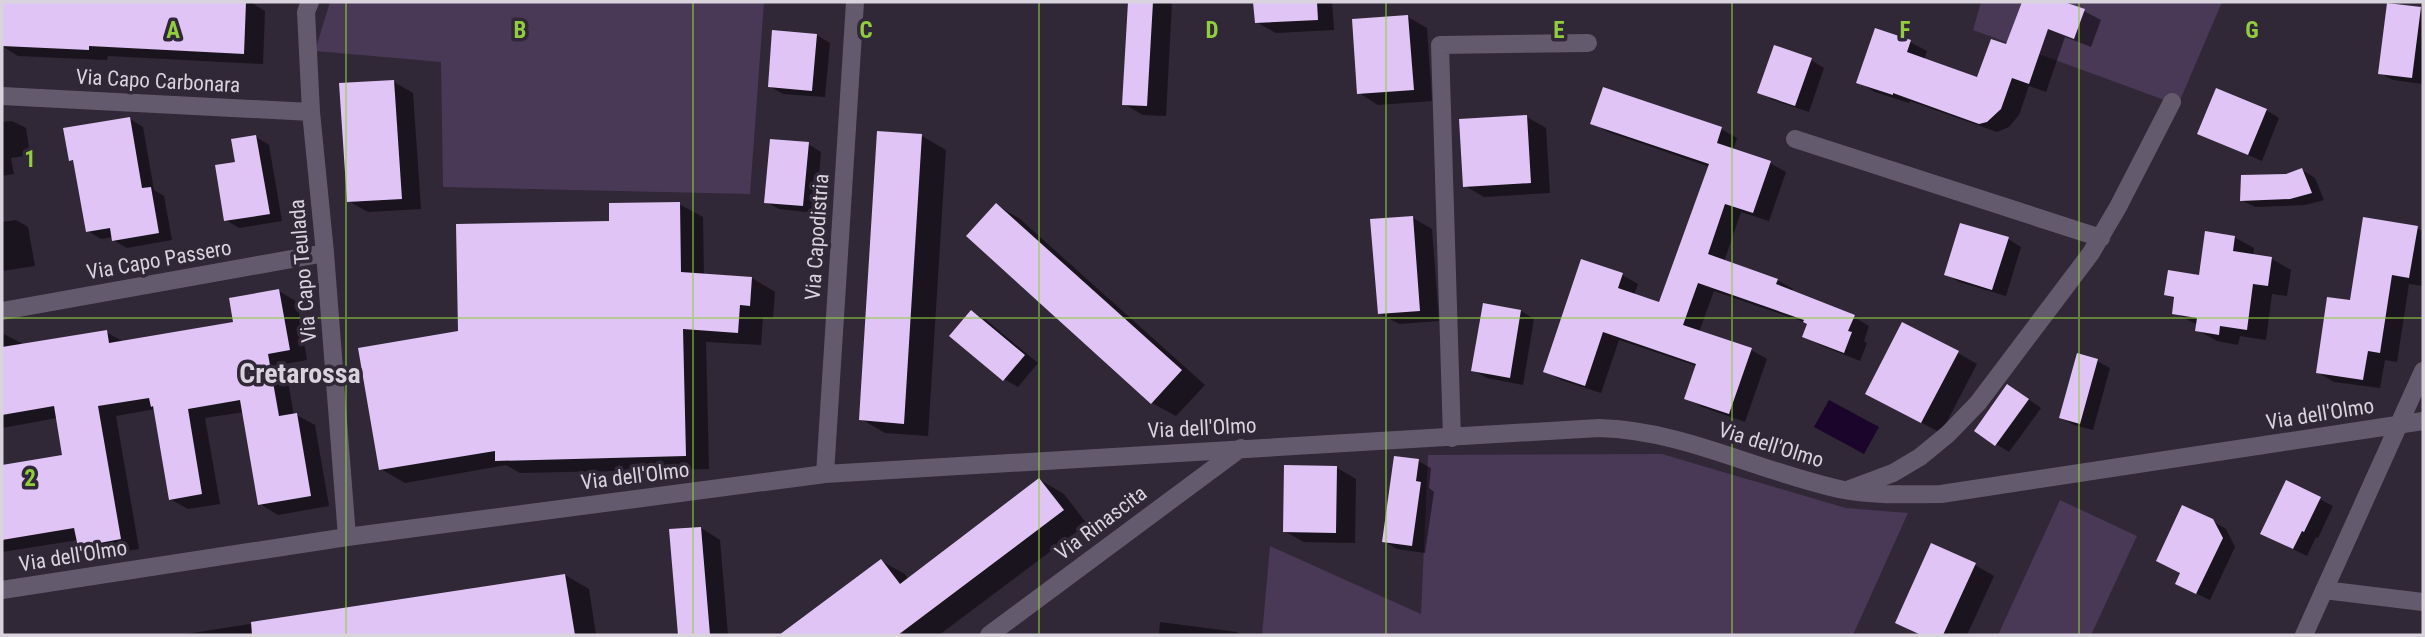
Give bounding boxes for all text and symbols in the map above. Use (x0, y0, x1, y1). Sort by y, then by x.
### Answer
text: A (166, 17, 180, 44)
text: B (514, 17, 526, 44)
text: C (859, 17, 873, 44)
text: D (1206, 17, 1219, 44)
text: E (1553, 17, 1565, 44)
text: F (1900, 17, 1911, 44)
text: G (2245, 17, 2259, 44)
street label: Via Capo Carbonara (75, 65, 241, 97)
text: 1 (24, 146, 36, 173)
street label: Via Capodistria (801, 173, 833, 301)
street label: Via Capo Teulada (285, 198, 321, 344)
street label: Via Capo Passero (85, 235, 233, 285)
district label: Cretarossa (239, 357, 361, 390)
street label: Via dell'Olmo (2264, 394, 2376, 434)
street label: Via dell'Olmo (1147, 413, 1257, 443)
street label: Via dell'Olmo (1715, 418, 1827, 472)
street label: Via dell'Olmo (580, 457, 690, 495)
text: 2 (24, 465, 36, 492)
street label: Via Rinascita (1051, 481, 1151, 565)
street label: Via dell'Olmo (17, 536, 129, 576)

